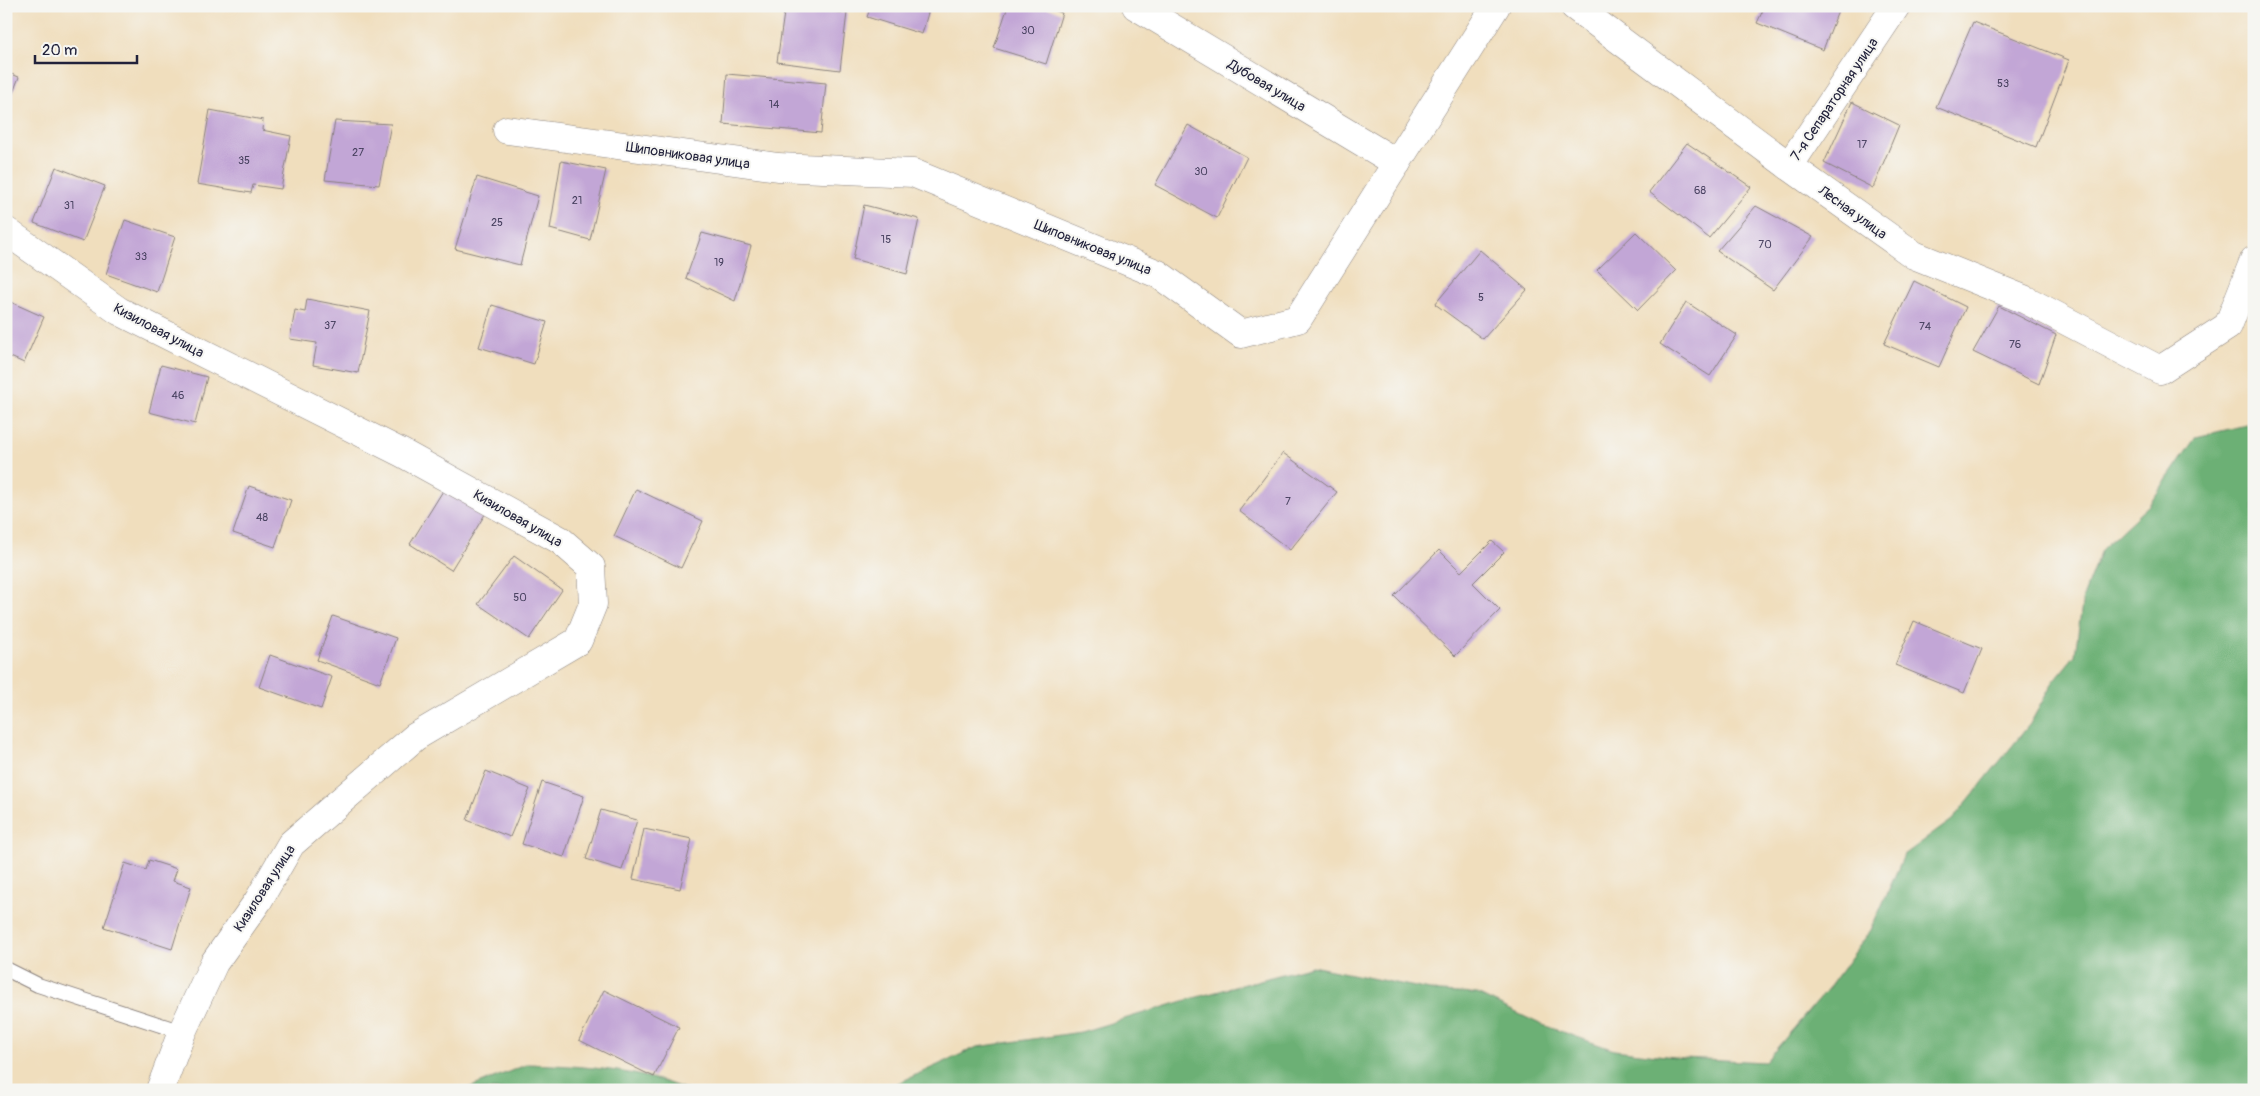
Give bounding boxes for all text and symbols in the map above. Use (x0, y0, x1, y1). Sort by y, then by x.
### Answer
house number: 30 (1021, 24, 1035, 37)
scale bar (35, 32, 138, 64)
street label: 7-я Сепараторная улица (1787, 35, 1882, 164)
text: 20 m (42, 41, 77, 60)
street label: Дубовая улица (1224, 55, 1309, 115)
house number: 53 (1997, 77, 2009, 90)
house number: 14 (769, 98, 780, 111)
street label: Шиповниковая улица (625, 138, 751, 173)
house number: 17 (1857, 138, 1867, 151)
house number: 27 (352, 146, 364, 159)
house number: 35 (238, 154, 250, 167)
house number: 30 (1194, 165, 1208, 178)
street label: Лесная улица (1814, 181, 1890, 243)
house number: 68 (1694, 184, 1706, 197)
house number: 21 (572, 194, 582, 207)
house number: 31 (64, 199, 74, 212)
house number: 25 (491, 216, 503, 229)
street label: Шиповниковая улица (1032, 216, 1154, 279)
house number: 15 (881, 233, 891, 246)
house number: 70 (1758, 238, 1772, 251)
house number: 33 (135, 250, 147, 263)
house number: 19 (714, 256, 724, 269)
house number: 5 (1478, 291, 1484, 304)
street label: Кизиловая улица (111, 299, 207, 361)
house number: 37 (324, 319, 336, 332)
house number: 74 (1919, 320, 1932, 333)
house number: 76 (2009, 338, 2021, 351)
house number: 46 (172, 389, 184, 402)
street label: Кизиловая улица (470, 486, 565, 551)
house number: 7 (1285, 495, 1291, 508)
house number: 48 (256, 511, 268, 524)
house number: 50 (513, 591, 527, 604)
street label: Кизиловая улица (230, 842, 299, 935)

